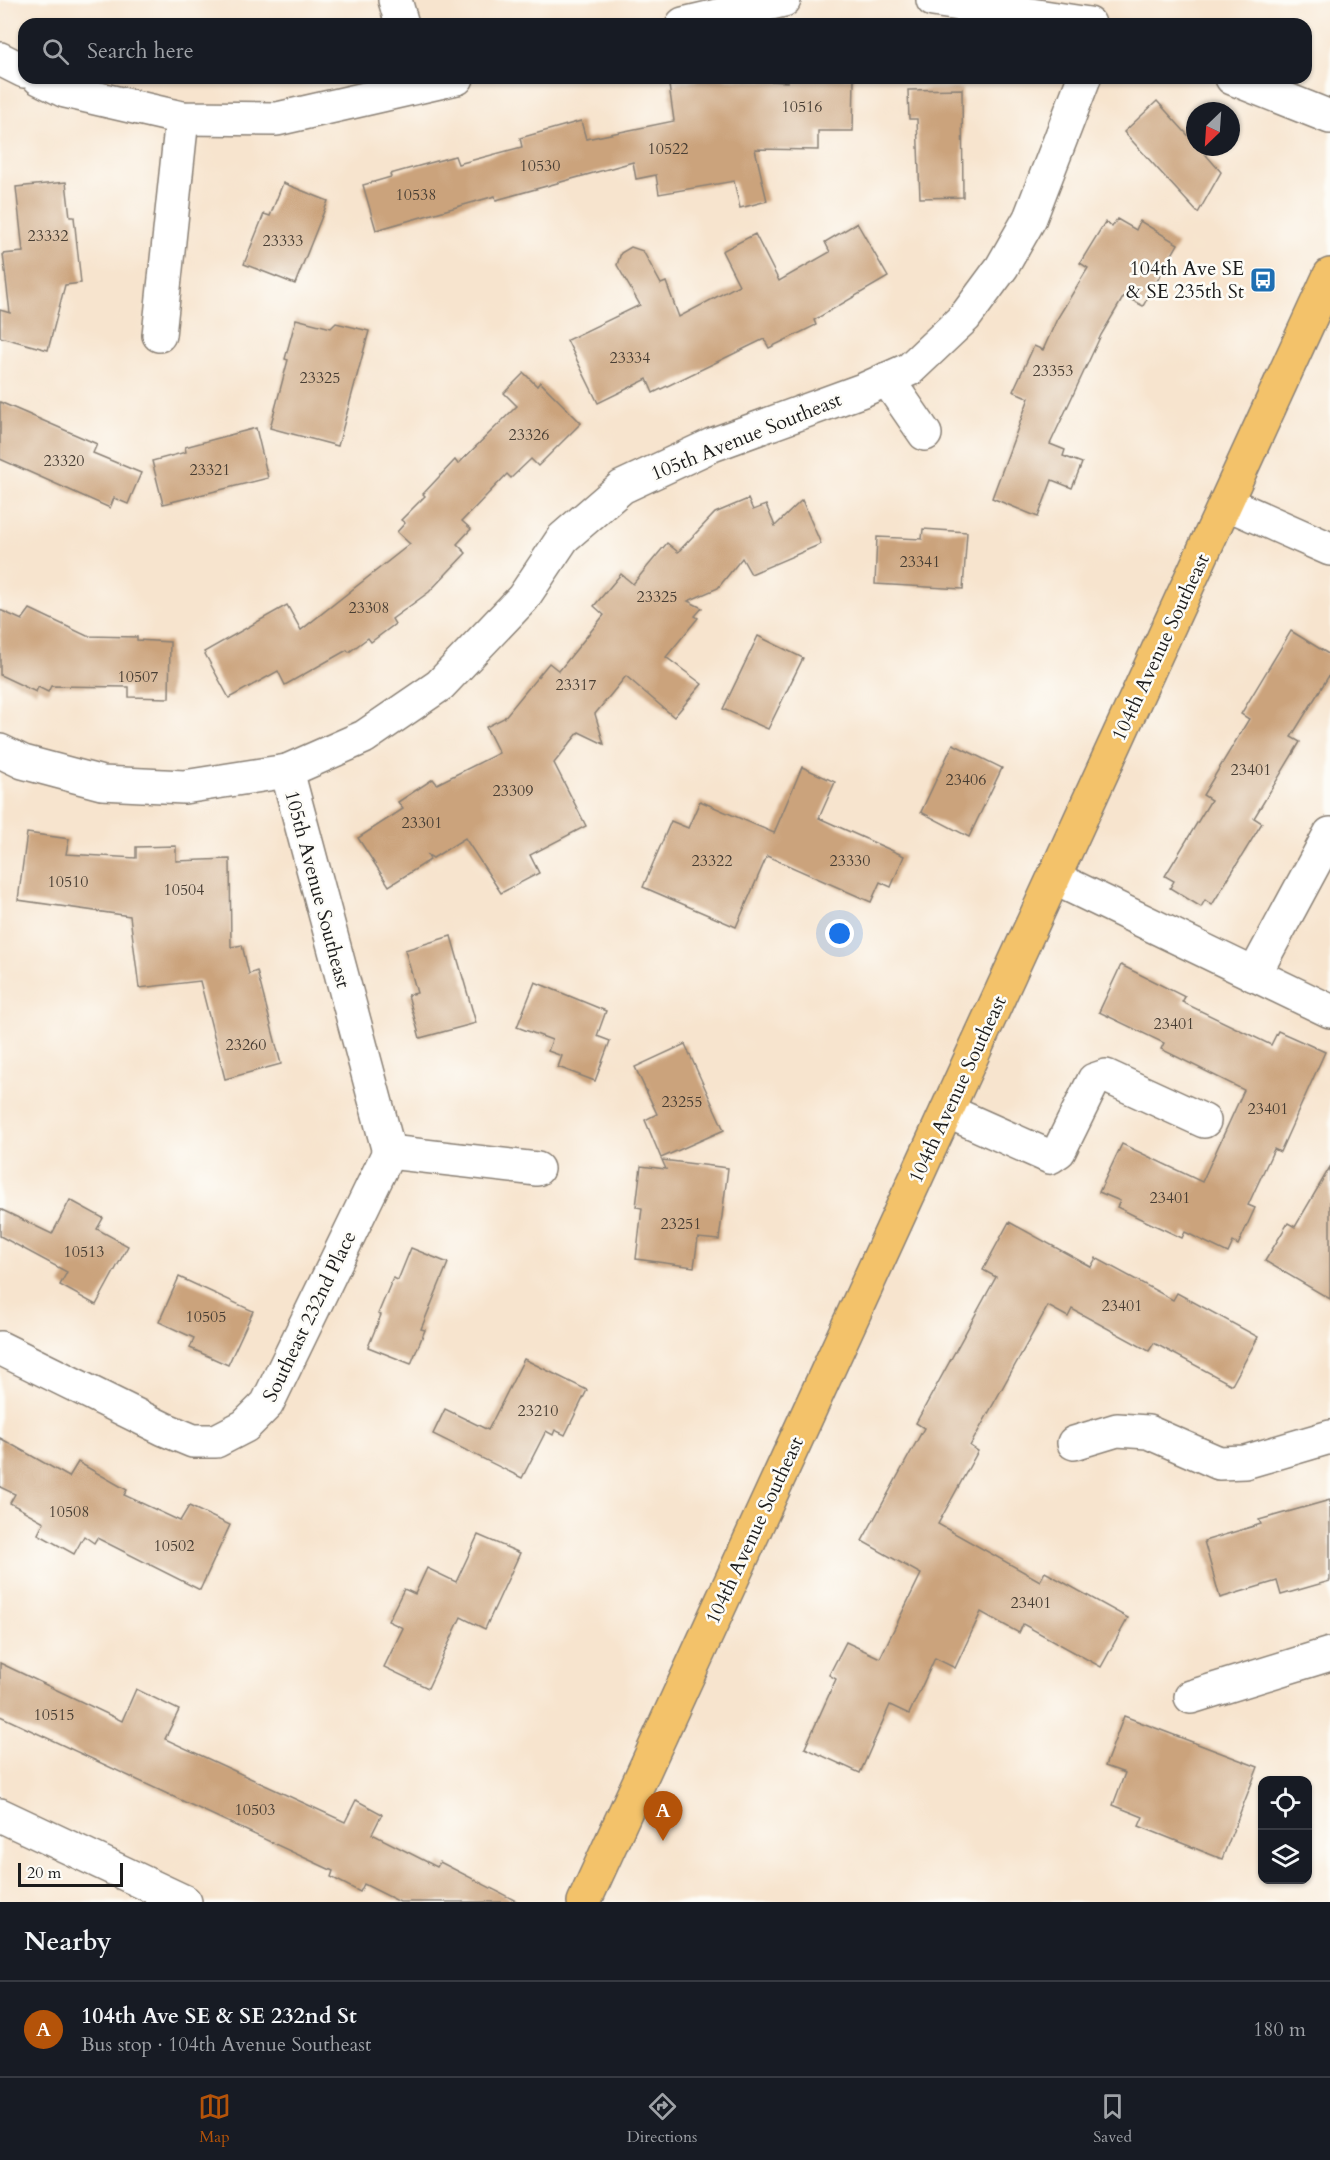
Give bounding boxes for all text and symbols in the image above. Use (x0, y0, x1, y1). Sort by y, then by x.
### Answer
search box (18, 18, 1312, 84)
icon: search (39, 35, 72, 68)
text: Search here (87, 36, 194, 66)
house number: 10516 (782, 96, 822, 118)
north arrow (1186, 102, 1240, 156)
house number: 10522 (648, 138, 688, 160)
house number: 10530 (520, 155, 560, 177)
house number: 10538 (396, 184, 436, 206)
house number: 23332 (28, 225, 68, 247)
house number: 23333 (263, 230, 303, 252)
place label: 104th Ave SE & SE 235th St (1126, 255, 1245, 305)
bus stop icon: 104th Ave SE & SE 235th St (1248, 265, 1278, 295)
house number: 23334 (610, 347, 650, 369)
house number: 23353 (1033, 360, 1073, 382)
house number: 23325 (300, 367, 340, 389)
street label: 105th Avenue Southeast (647, 386, 846, 487)
house number: 23326 (509, 424, 549, 446)
house number: 23320 (44, 450, 84, 472)
house number: 23321 (190, 459, 230, 481)
street label: 104th Avenue Southeast (1105, 549, 1216, 745)
house number: 23341 (900, 551, 940, 573)
house number: 23325 (637, 586, 677, 608)
house number: 23308 (349, 597, 389, 619)
house number: 10507 (118, 666, 158, 688)
house number: 23317 (556, 674, 596, 696)
house number: 23401 (1231, 759, 1271, 781)
house number: 23406 (946, 769, 986, 791)
house number: 23309 (493, 780, 533, 802)
street label: 105th Avenue Southeast (278, 787, 357, 992)
house number: 23301 (402, 812, 442, 834)
house number: 23322 (692, 850, 732, 872)
house number: 23330 (830, 850, 870, 872)
house number: 10510 (48, 871, 88, 893)
house number: 10504 (164, 879, 204, 901)
your location (825, 919, 854, 948)
street label: 104th Avenue Southeast (902, 991, 1013, 1187)
house number: 23401 (1154, 1013, 1194, 1035)
house number: 23260 (226, 1034, 266, 1056)
house number: 23255 (662, 1091, 702, 1113)
house number: 23401 (1248, 1098, 1288, 1120)
house number: 23401 (1150, 1187, 1190, 1209)
house number: 23251 (661, 1213, 701, 1235)
street label: Southeast 232nd Place (256, 1226, 363, 1406)
house number: 10513 (64, 1241, 104, 1263)
house number: 23401 (1102, 1295, 1142, 1317)
house number: 10505 (186, 1306, 226, 1328)
house number: 23210 (518, 1400, 558, 1422)
street label: 104th Avenue Southeast (699, 1432, 810, 1628)
house number: 10508 (49, 1501, 89, 1523)
house number: 10502 (154, 1535, 194, 1557)
house number: 23401 (1011, 1592, 1051, 1614)
house number: 10515 (34, 1704, 74, 1726)
map controls (1258, 1776, 1312, 1884)
button: locate (1258, 1776, 1312, 1830)
pin: A (644, 1792, 682, 1841)
house number: 10503 (235, 1799, 275, 1821)
button: layers (1258, 1830, 1312, 1884)
scale bar (18, 1860, 123, 1888)
text: 20 m (27, 1862, 61, 1884)
text: Nearby (24, 1924, 112, 1959)
text: 104th Ave SE & SE 232nd St (81, 2001, 357, 2031)
text: A (36, 2016, 51, 2043)
text: 180 m (1253, 2016, 1306, 2043)
text: Bus stop · 104th Avenue Southeast (81, 2031, 371, 2058)
tab: Map (198, 2090, 231, 2148)
tab: Directions (627, 2090, 697, 2148)
tab: Saved (1093, 2090, 1132, 2148)

